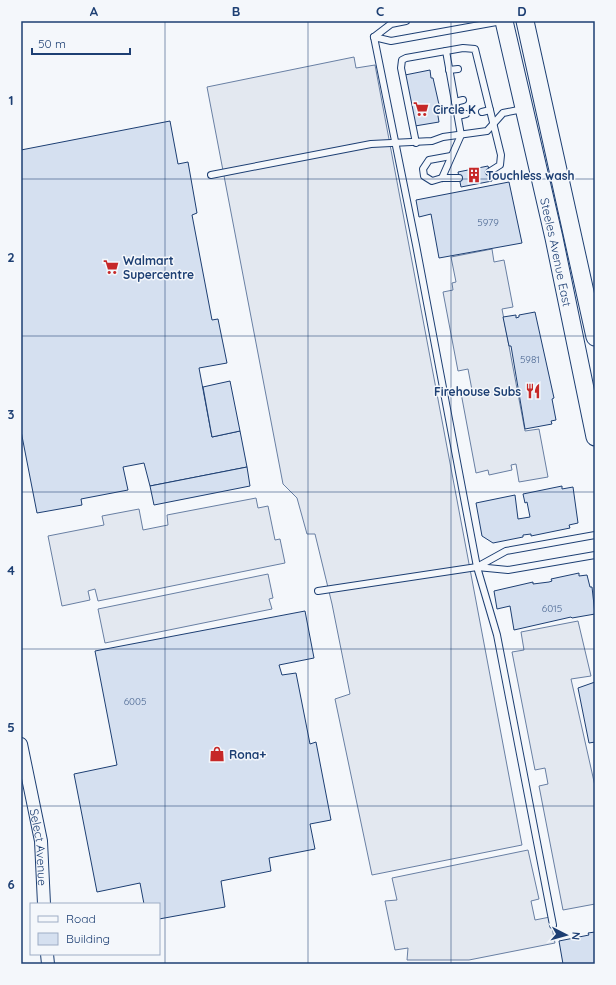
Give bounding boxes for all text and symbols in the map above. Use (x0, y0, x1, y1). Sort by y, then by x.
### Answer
text: A (90, 3, 99, 19)
text: B (232, 3, 240, 19)
text: C (376, 3, 384, 19)
text: D (517, 3, 527, 19)
scale bar (32, 30, 130, 56)
text: 50 m (38, 36, 66, 51)
text: 1 (8, 92, 14, 108)
supermarket icon: Circle K (412, 100, 430, 118)
place label: Circle K (433, 102, 476, 117)
building icon: Touchless wash (465, 166, 483, 184)
place label: Touchless wash (486, 168, 575, 183)
street label: Steeles Avenue East (537, 196, 575, 308)
house number: 5979 (477, 216, 499, 229)
text: 2 (7, 249, 15, 265)
place label: Walmart Supercentre (123, 253, 194, 282)
supermarket icon: Walmart Supercentre (102, 258, 120, 276)
house number: 5981 (520, 353, 540, 366)
restaurant icon: Firehouse Subs (524, 382, 542, 400)
place label: Firehouse Subs (434, 384, 521, 399)
text: 3 (8, 406, 15, 422)
text: 4 (7, 562, 15, 578)
house number: 6015 (542, 602, 562, 615)
house number: 6005 (124, 695, 146, 708)
text: 5 (7, 719, 15, 735)
shop icon: Rona+ (208, 745, 226, 763)
place label: Rona+ (229, 747, 266, 762)
street label: Select Avenue (27, 807, 51, 886)
text: 6 (7, 876, 15, 892)
legend (30, 903, 160, 955)
text: Road (66, 911, 96, 926)
north arrow (546, 915, 586, 955)
text: Building (66, 931, 110, 946)
text: N (569, 931, 583, 941)

